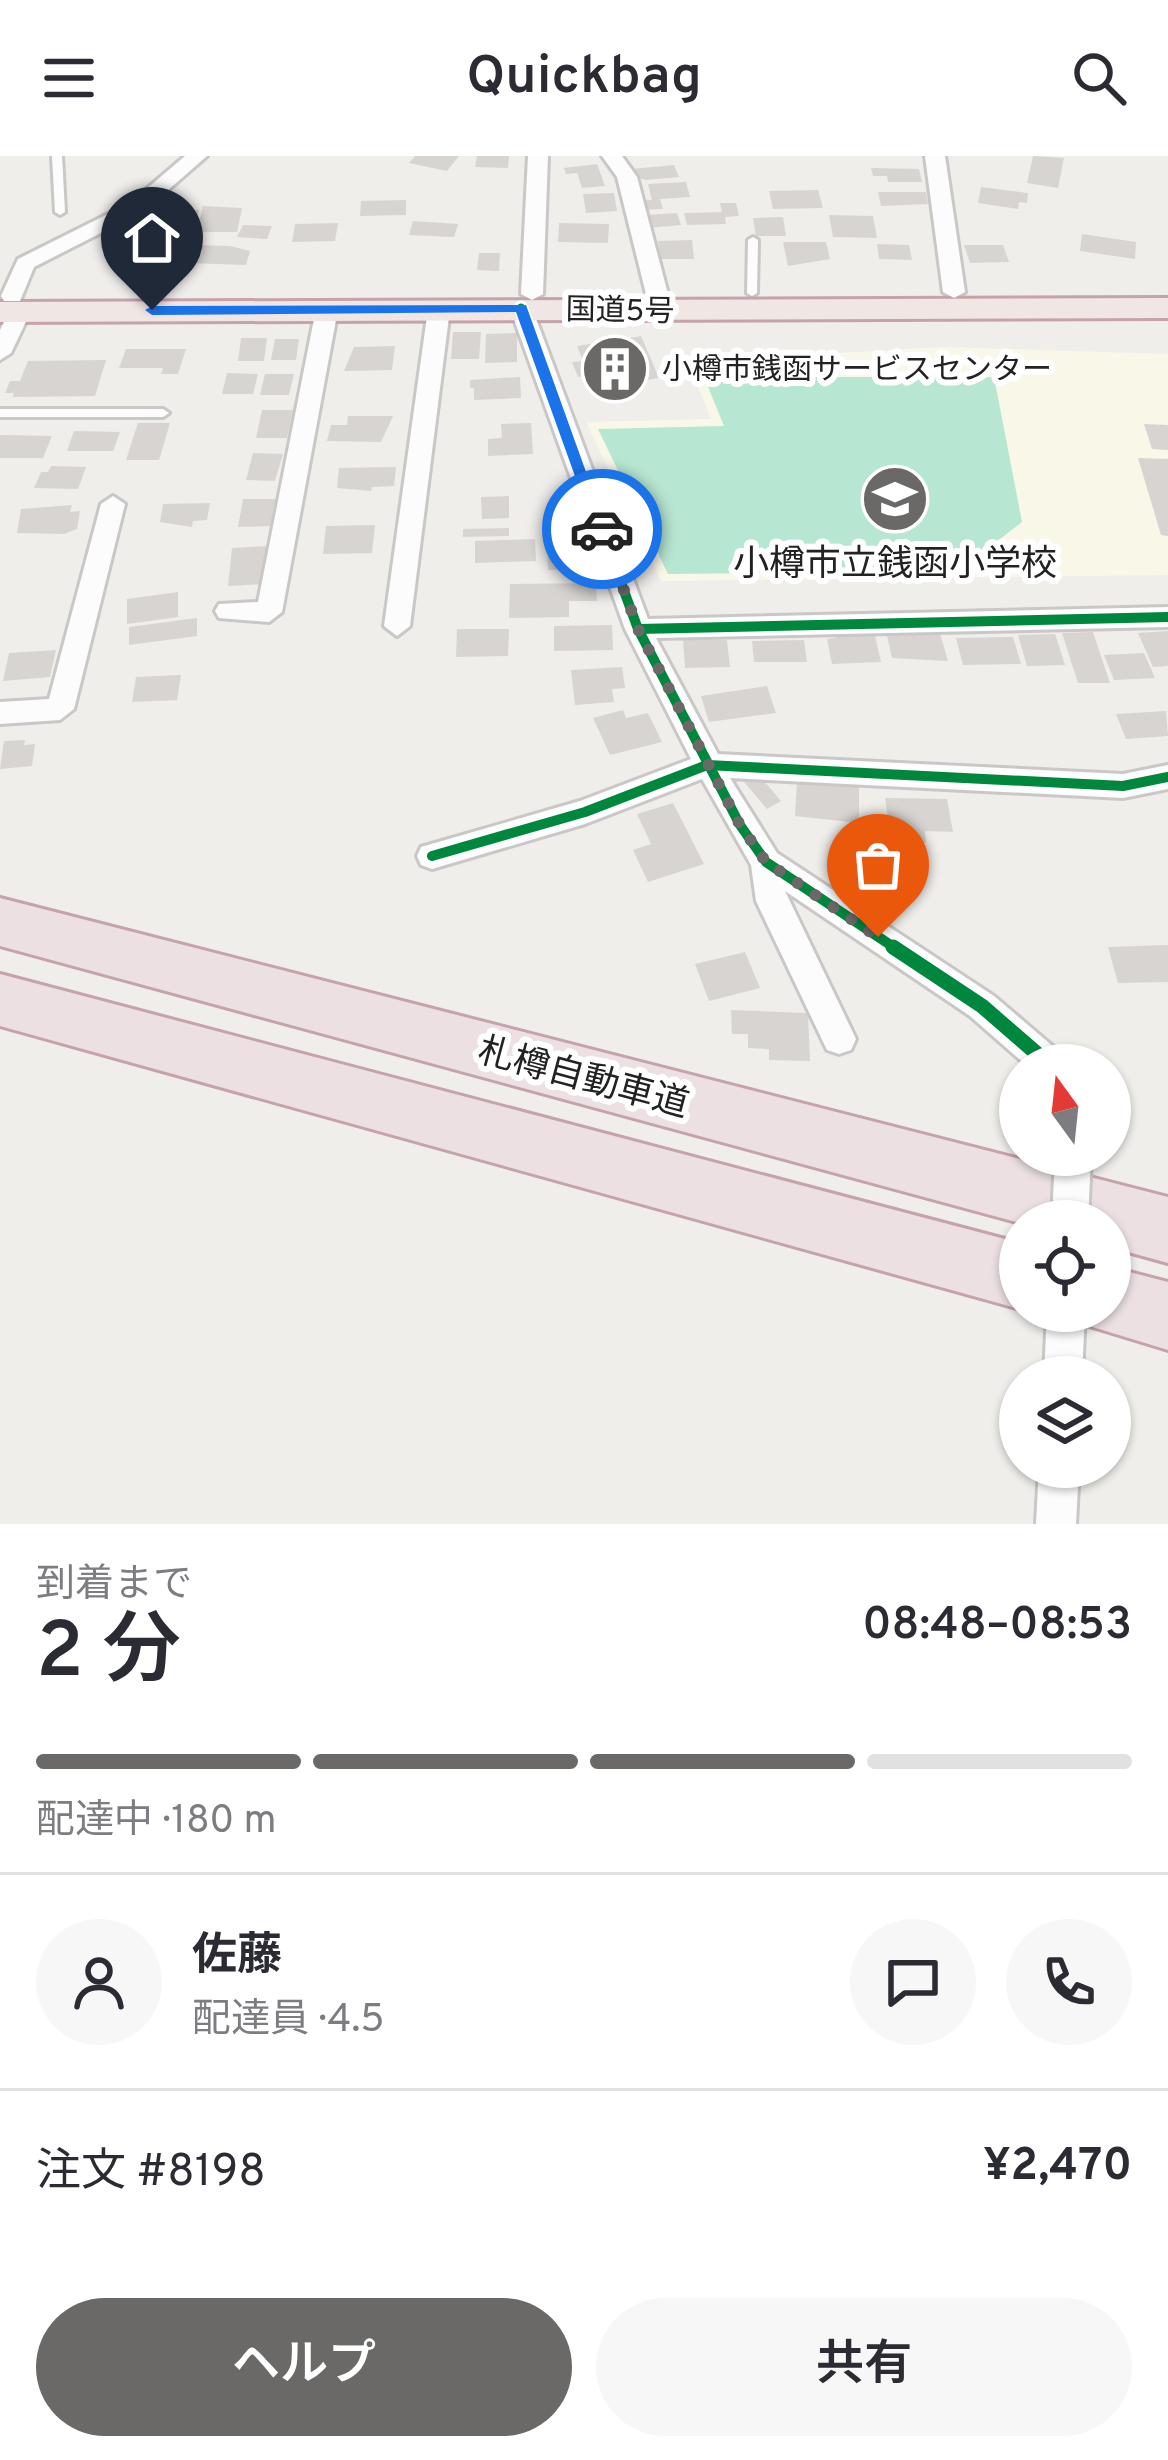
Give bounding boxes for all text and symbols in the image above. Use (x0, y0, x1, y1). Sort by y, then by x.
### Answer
text: Quickbag (466, 44, 702, 113)
icon: menu (36, 45, 102, 111)
icon: search (1066, 45, 1132, 111)
pin (101, 187, 203, 310)
icon: home (119, 205, 185, 271)
street label: 国道5号 (565, 293, 675, 332)
building icon: 小樽市銭函サービスセンター (580, 334, 650, 404)
place label: 小樽市銭函サービスセンター (662, 353, 1052, 390)
school or university icon: 小樽市立銭函小学校 (860, 464, 930, 534)
courier (542, 469, 662, 589)
icon: car (569, 496, 635, 562)
place label: 小樽市立銭函小学校 (733, 543, 1057, 589)
pin (827, 814, 929, 937)
icon: bag (845, 832, 911, 898)
street label: 札樽自動車道 (473, 1030, 693, 1130)
north arrow (999, 1044, 1131, 1176)
map controls (999, 1044, 1131, 1488)
button: locate (999, 1200, 1131, 1332)
button: layers (999, 1356, 1131, 1488)
text: 到着まで (36, 1562, 192, 1611)
text: 08:48–08:53 (862, 1598, 1132, 1655)
text: 2 分 (36, 1606, 181, 1705)
text: 配達中 · 180 m (36, 1798, 277, 1847)
button: person (36, 1919, 162, 2045)
button: chat (850, 1919, 976, 2045)
button: phone (1006, 1919, 1132, 2045)
text: 佐藤 (192, 1929, 282, 1986)
text: 配達員 · 4.5 (192, 1997, 384, 2046)
text: ¥2,470 (983, 2139, 1132, 2196)
text: 注文 #8198 (36, 2145, 266, 2202)
button: ヘルプ (36, 2298, 572, 2436)
button: 共有 (596, 2298, 1132, 2436)

